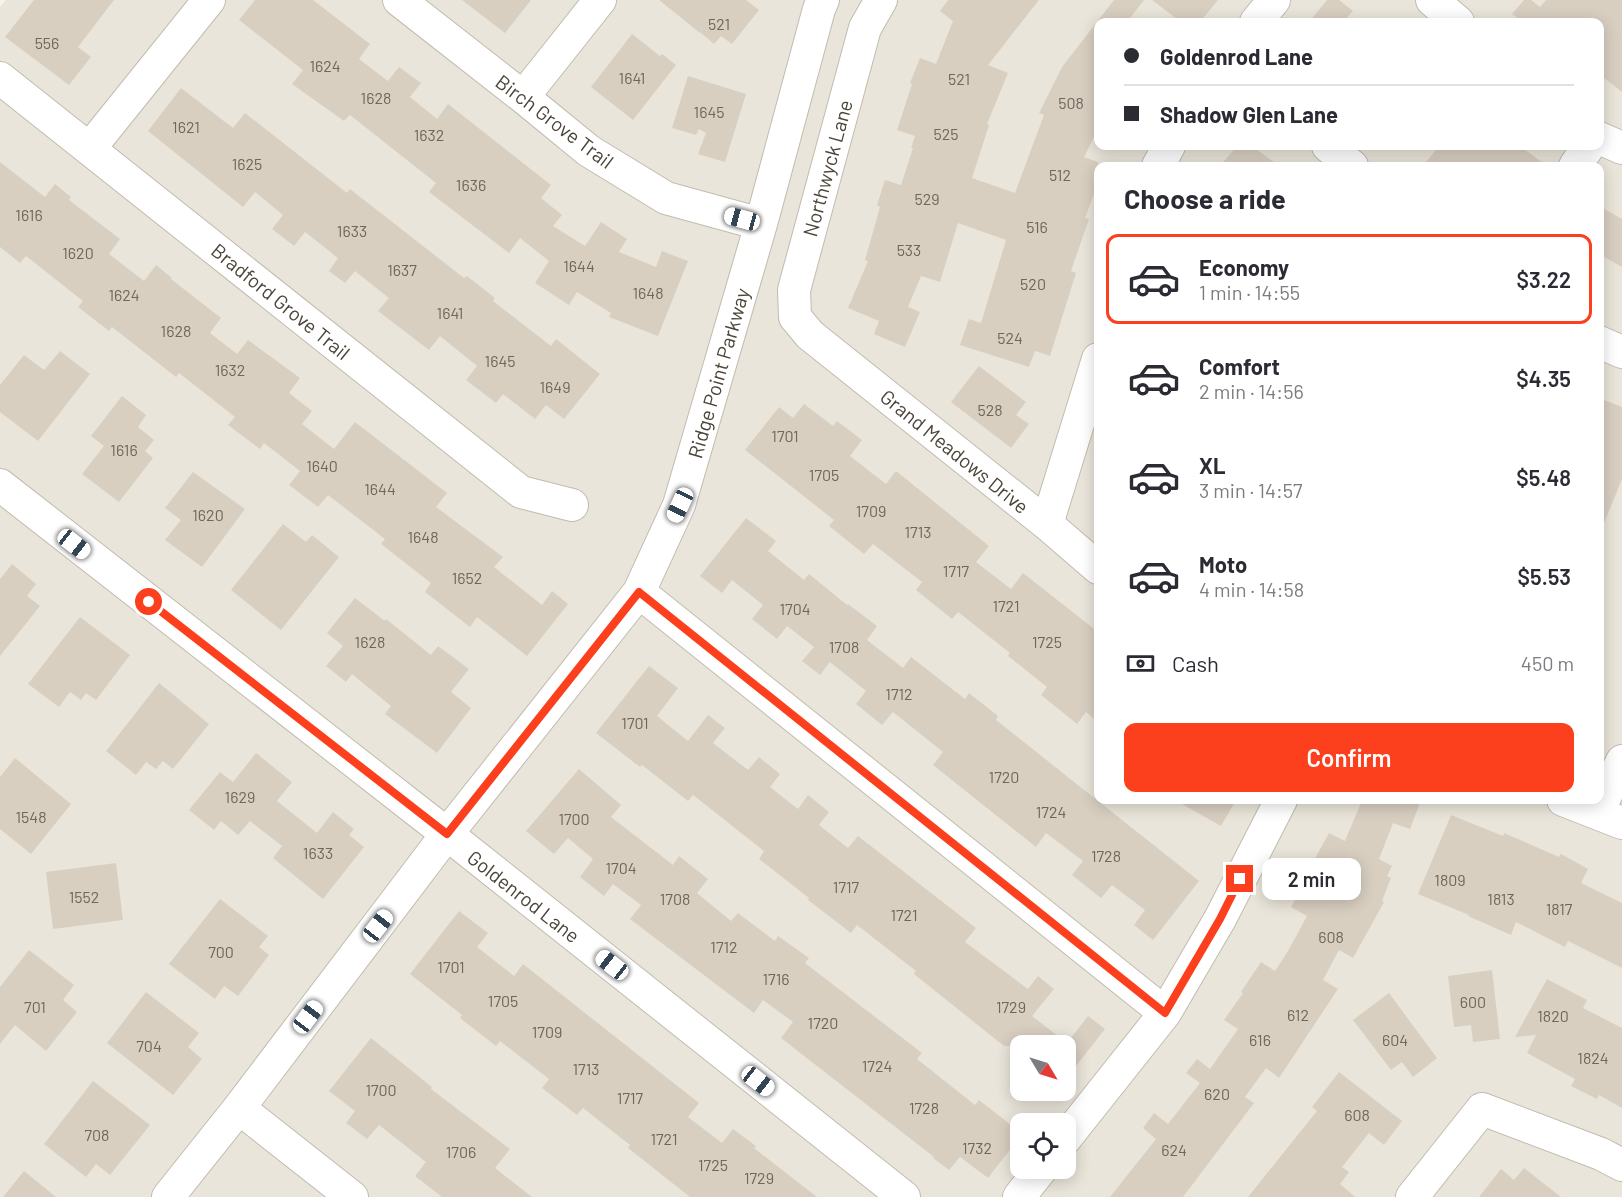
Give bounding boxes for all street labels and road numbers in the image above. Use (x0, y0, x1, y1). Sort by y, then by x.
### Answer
street label: Birch Grove Trail (491, 69, 619, 173)
street label: Northwyck Lane (797, 97, 857, 239)
street label: Bradford Grove Trail (207, 238, 355, 364)
street label: Ridge Point Parkway (682, 285, 754, 461)
street label: Grand Meadows Drive (876, 384, 1034, 518)
street label: Goldenrod Lane (463, 845, 585, 947)

